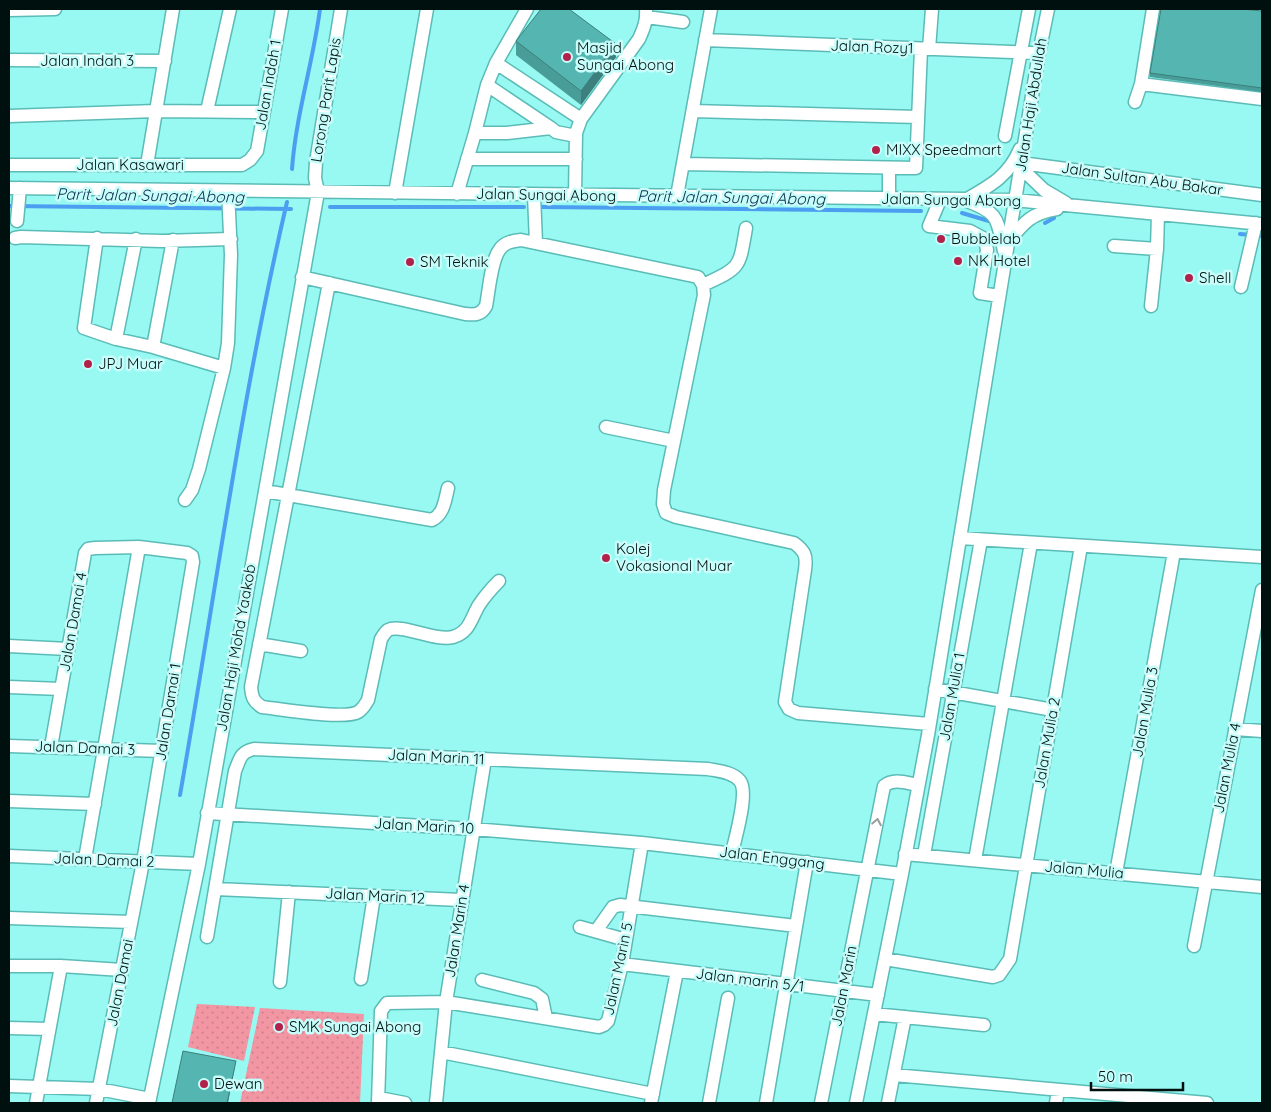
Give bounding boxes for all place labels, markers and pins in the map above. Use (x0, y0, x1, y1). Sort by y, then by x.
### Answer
place label: Masjid Sungai Abong (577, 38, 674, 74)
marker: Masjid Sungai Abong (561, 51, 573, 63)
place label: MIXX Speedmart (886, 140, 1002, 159)
marker: MIXX Speedmart (870, 144, 882, 156)
place label: Bubblelab (951, 229, 1021, 248)
marker: Bubblelab (935, 233, 947, 245)
place label: NK Hotel (968, 251, 1030, 270)
place label: SM Teknik (420, 252, 489, 271)
marker: NK Hotel (952, 255, 964, 267)
marker: SM Teknik (404, 256, 416, 268)
place label: Shell (1199, 268, 1231, 287)
marker: Shell (1183, 272, 1195, 284)
place label: JPJ Muar (98, 354, 163, 373)
marker: JPJ Muar (82, 358, 94, 370)
place label: Kolej Vokasional Muar (616, 539, 732, 575)
marker: Kolej Vokasional Muar (600, 552, 612, 564)
place label: SMK Sungai Abong (289, 1017, 421, 1036)
marker: SMK Sungai Abong (273, 1021, 285, 1033)
place label: Dewan (214, 1074, 262, 1093)
marker: Dewan (198, 1078, 210, 1090)

